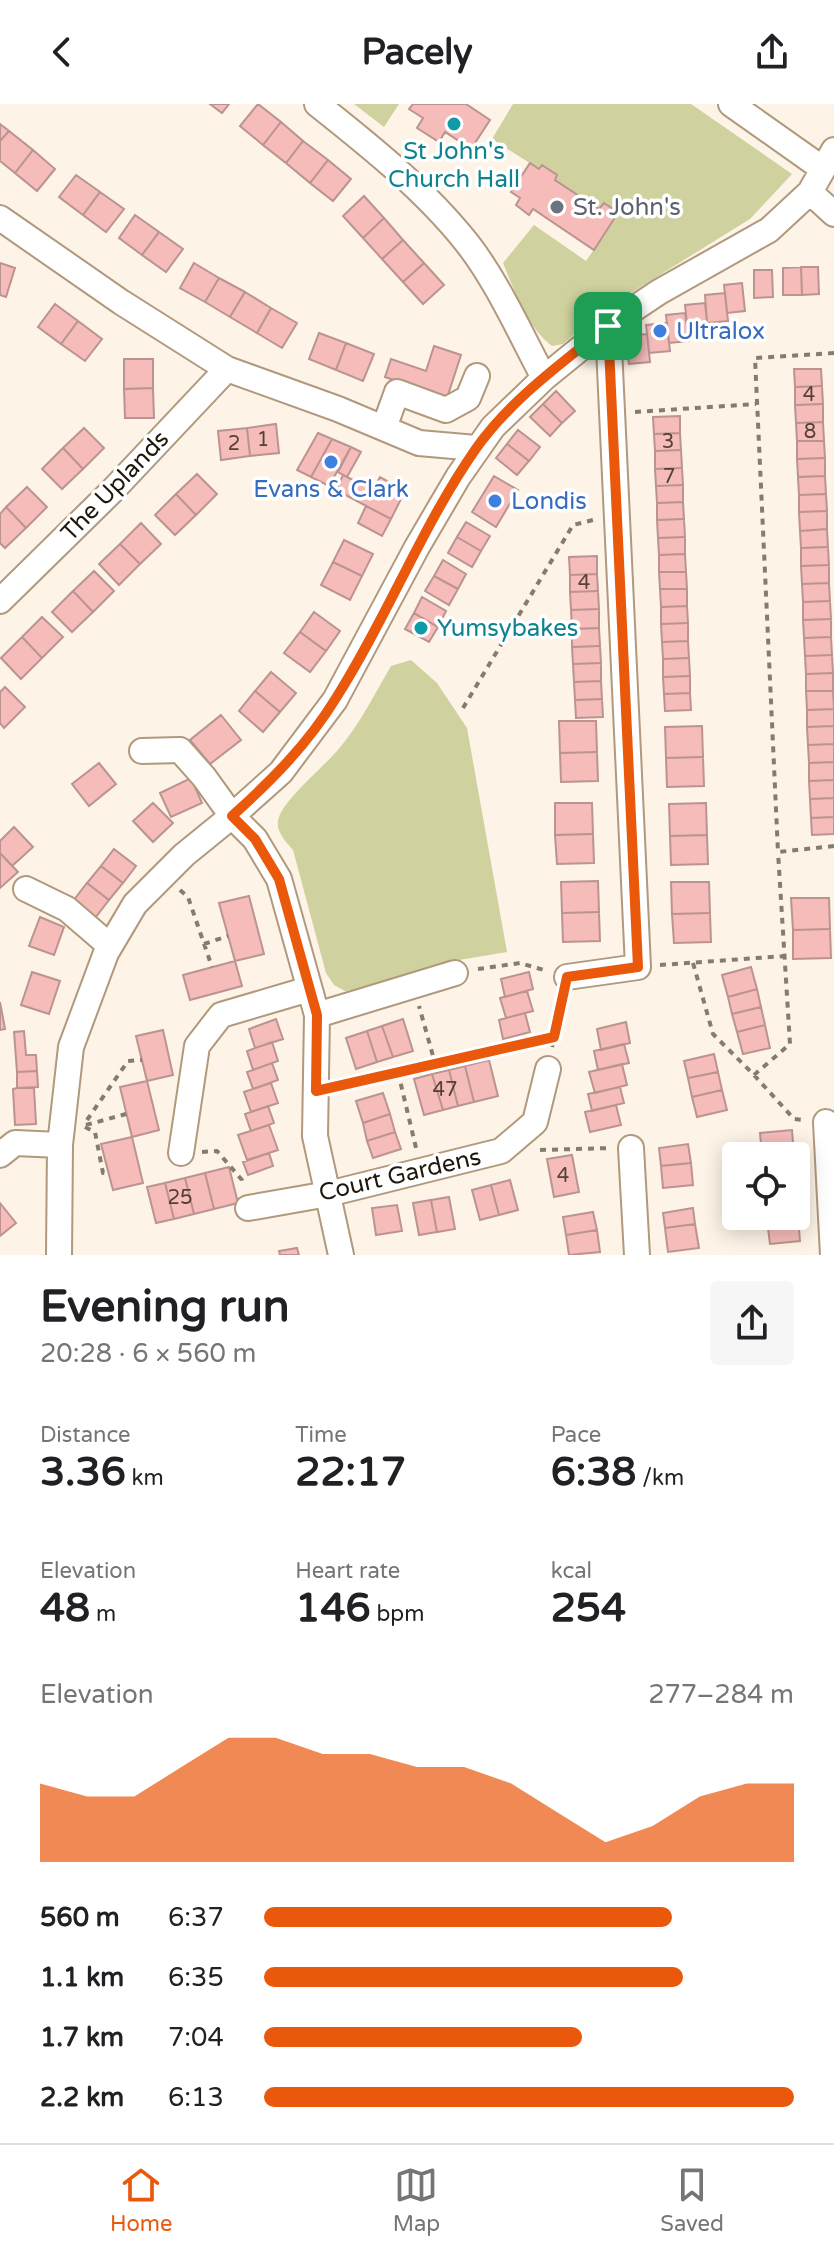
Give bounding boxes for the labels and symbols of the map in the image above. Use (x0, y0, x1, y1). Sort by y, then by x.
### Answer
marker: St John's Church Hall (445, 115, 463, 133)
place label: St John's Church Hall (388, 137, 520, 194)
place label: St. John's (573, 193, 681, 222)
marker: St. John's (548, 198, 566, 216)
pin (574, 292, 642, 360)
place label: Ultralox (676, 317, 765, 346)
marker: Ultralox (651, 322, 669, 340)
house number: 4 (803, 383, 815, 407)
house number: 8 (804, 420, 816, 444)
street label: The Uplands (55, 425, 175, 547)
house number: 1 (257, 428, 269, 452)
house number: 3 (662, 430, 674, 454)
house number: 2 (228, 432, 240, 456)
marker: Evans & Clark (322, 453, 340, 471)
house number: 7 (663, 465, 675, 489)
place label: Evans & Clark (253, 475, 409, 504)
place label: Londis (511, 487, 587, 516)
marker: Londis (486, 492, 504, 510)
house number: 4 (578, 571, 590, 595)
place label: Yumsybakes (437, 614, 578, 643)
marker: Yumsybakes (412, 619, 430, 637)
house number: 47 (432, 1078, 458, 1102)
street label: Court Gardens (316, 1142, 484, 1208)
house number: 4 (557, 1164, 569, 1188)
house number: 25 (167, 1186, 193, 1210)

